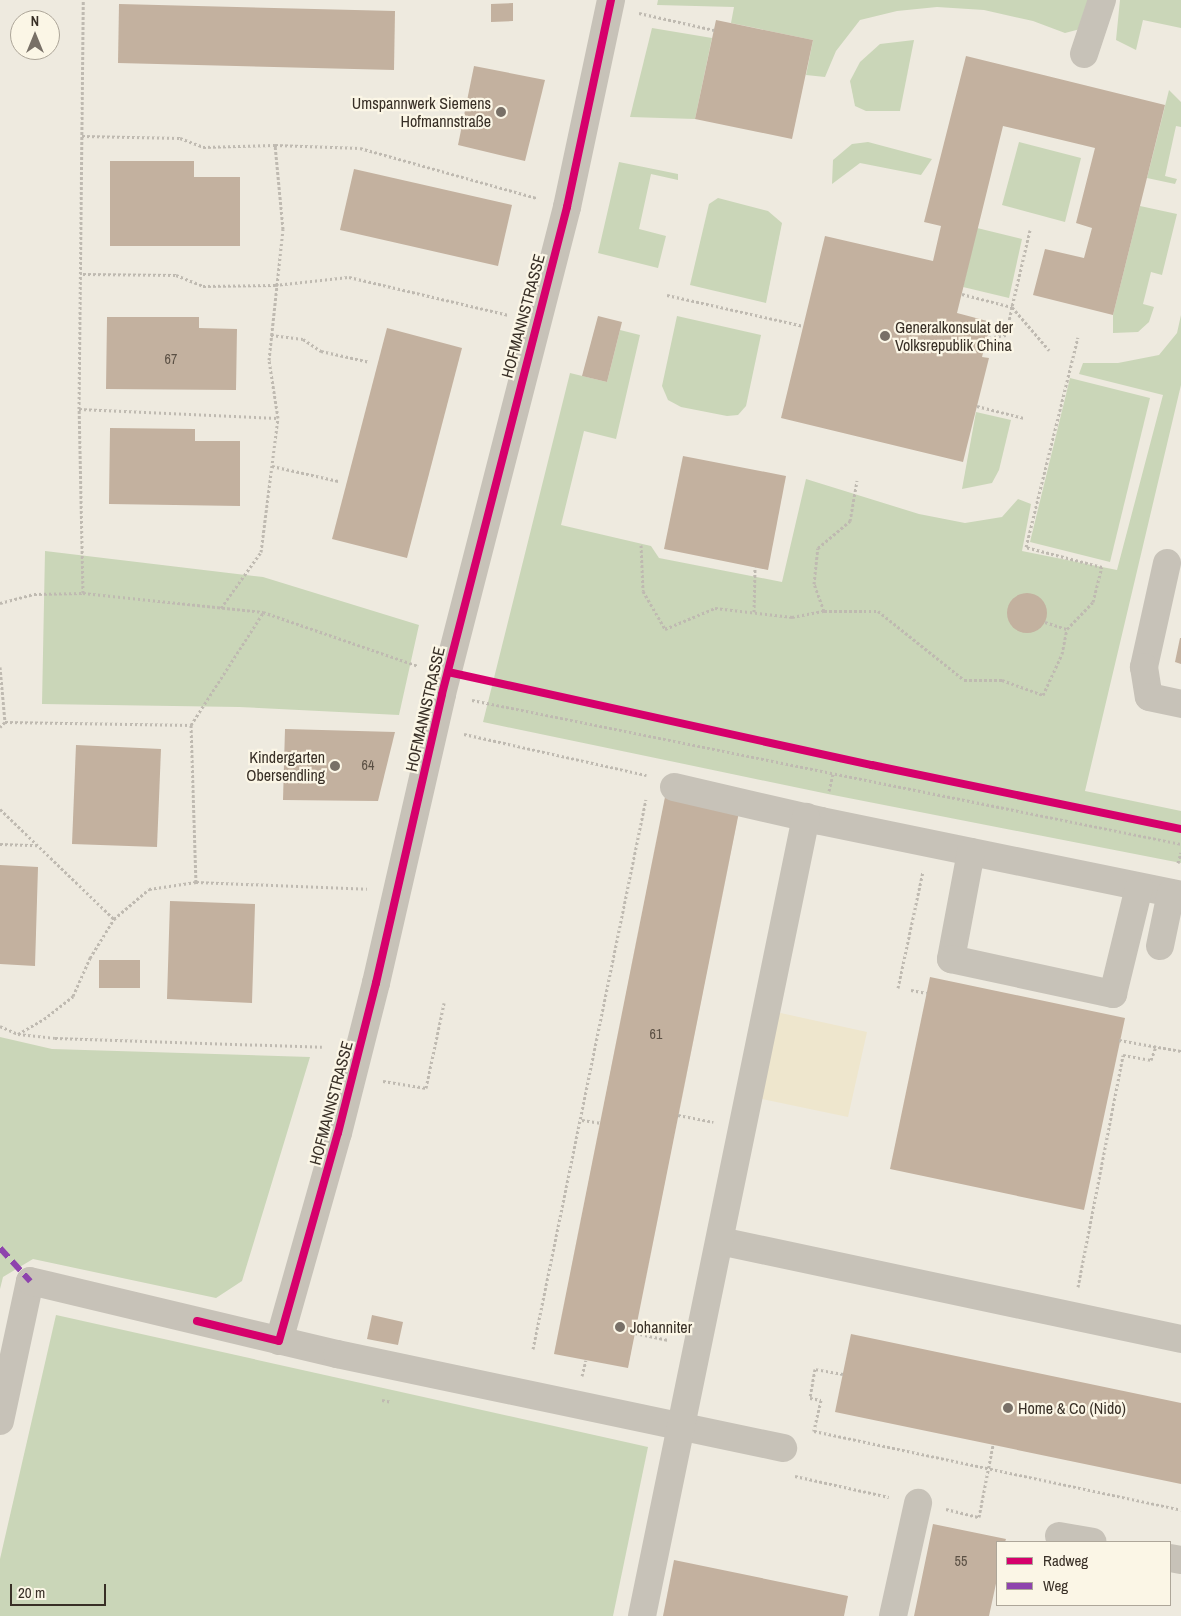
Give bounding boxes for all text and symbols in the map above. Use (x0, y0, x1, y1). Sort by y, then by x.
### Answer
north arrow (10, 10, 60, 60)
text: N (31, 12, 39, 30)
place label: Umspannwerk Siemens Hofmannstraße (352, 93, 491, 131)
marker: Umspannwerk Siemens Hofmannstraße (495, 106, 507, 118)
street label: HOFMANNSTRASSE (497, 252, 549, 380)
place label: Generalkonsulat der Volksrepublik China (895, 317, 1013, 355)
marker: Generalkonsulat der Volksrepublik China (879, 330, 891, 342)
house number: 67 (165, 351, 177, 367)
street label: HOFMANNSTRASSE (401, 645, 449, 773)
place label: Kindergarten Obersendling (246, 747, 325, 785)
house number: 64 (362, 757, 374, 773)
marker: Kindergarten Obersendling (329, 760, 341, 772)
house number: 61 (650, 1026, 662, 1042)
street label: HOFMANNSTRASSE (305, 1039, 357, 1167)
place label: Johanniter (630, 1317, 692, 1337)
marker: Johanniter (614, 1321, 626, 1333)
place label: Home & Co (Nido) (1018, 1398, 1126, 1418)
marker: Home & Co (Nido) (1002, 1402, 1014, 1414)
legend (996, 1541, 1171, 1606)
text: Radweg (1043, 1550, 1088, 1571)
house number: 55 (955, 1553, 967, 1569)
scale bar (12, 1574, 109, 1606)
text: Weg (1043, 1575, 1068, 1596)
text: 20 m (18, 1582, 45, 1603)

